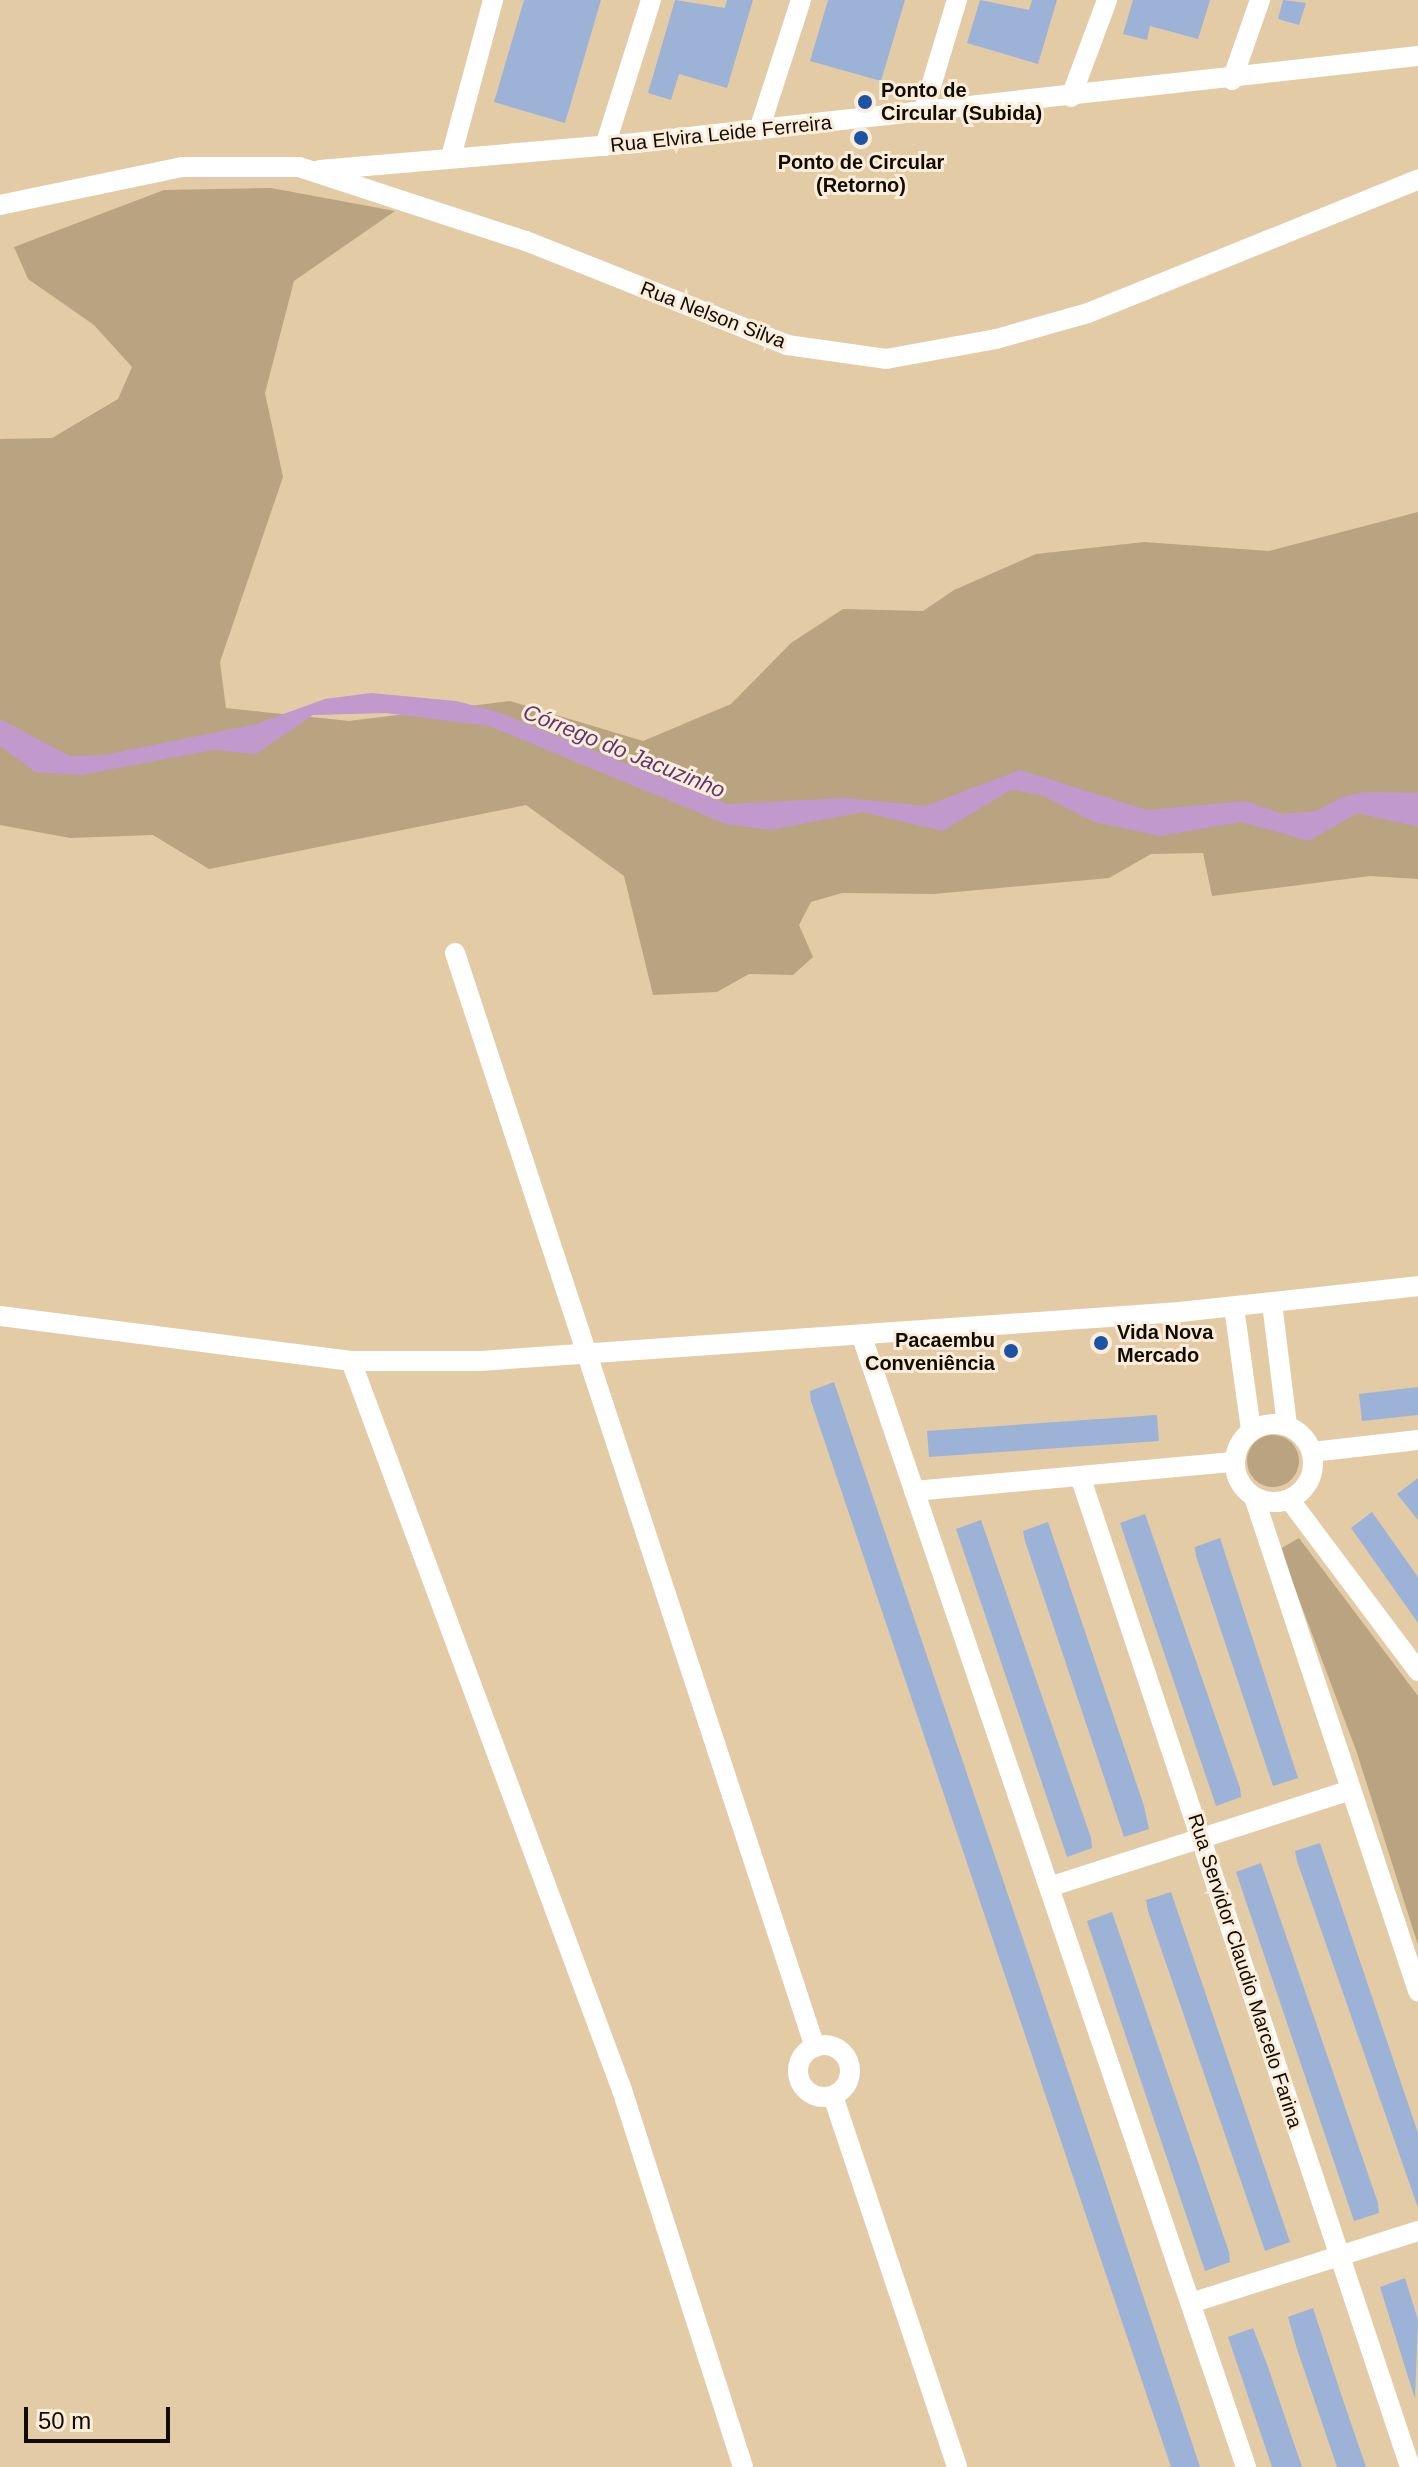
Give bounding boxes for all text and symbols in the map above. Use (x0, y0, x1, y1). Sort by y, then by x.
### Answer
place label: Ponto de Circular (Subida) (881, 78, 1042, 125)
marker: Ponto de Circular (Subida) (856, 93, 874, 111)
street label: Rua Elvira Leide Ferreira (609, 110, 833, 158)
marker: Ponto de Circular (Retorno) (852, 129, 870, 147)
place label: Ponto de Circular (Retorno) (778, 150, 944, 197)
street label: Rua Nelson Silva (637, 276, 789, 354)
water label: Córrego do Jacuzinho (519, 698, 729, 804)
place label: Vida Nova Mercado (1117, 1320, 1213, 1367)
place label: Pacaembu Conveniência (865, 1328, 995, 1375)
marker: Vida Nova Mercado (1092, 1334, 1110, 1352)
marker: Pacaembu Conveniência (1002, 1342, 1020, 1360)
street label: Rua Servidor Claudio Marcelo Farina (1183, 1811, 1307, 2131)
scale bar (28, 2391, 174, 2441)
text: 50 m (38, 2407, 91, 2434)

